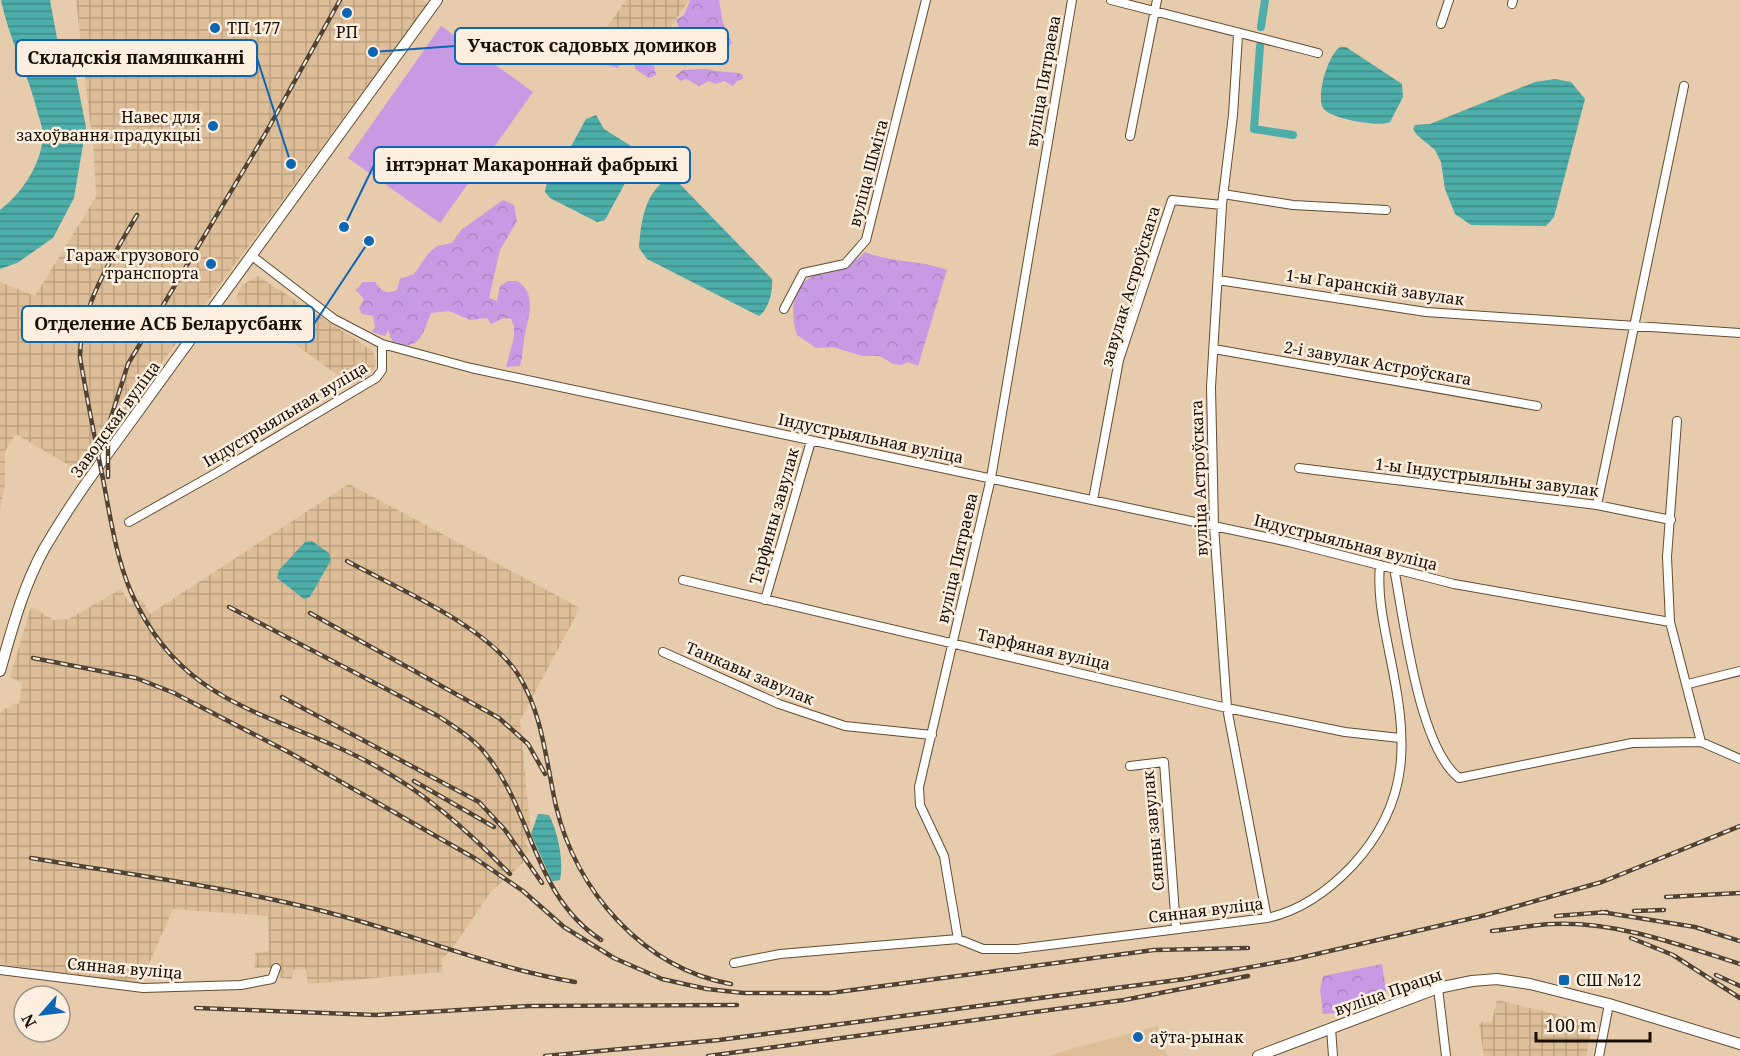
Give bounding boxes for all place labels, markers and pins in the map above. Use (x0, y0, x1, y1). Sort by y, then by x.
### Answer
marker: РП (340, 6, 354, 20)
place label: ТП 177 (227, 17, 281, 39)
marker: ТП 177 (208, 21, 222, 35)
place label: РП (336, 21, 358, 43)
callout: Участок садовых домиков (455, 28, 728, 64)
callout: Складскія памяшканні (16, 40, 257, 76)
place label: Навес для захоўвання прадукцыі (16, 106, 201, 146)
marker: Навес для захоўвання прадукцыі (206, 119, 220, 133)
callout: інтэрнат Макароннай фабрыкі (374, 147, 690, 183)
place label: Гараж грузового транспорта (66, 244, 199, 284)
marker: Гараж грузового транспорта (204, 257, 218, 271)
callout: Отделение АСБ Беларусбанк (22, 306, 314, 342)
place label: СШ №12 (1576, 969, 1641, 991)
marker: СШ №12 (1557, 973, 1571, 987)
place label: аўта-рынак (1150, 1026, 1244, 1048)
marker: аўта-рынак (1131, 1030, 1145, 1044)

